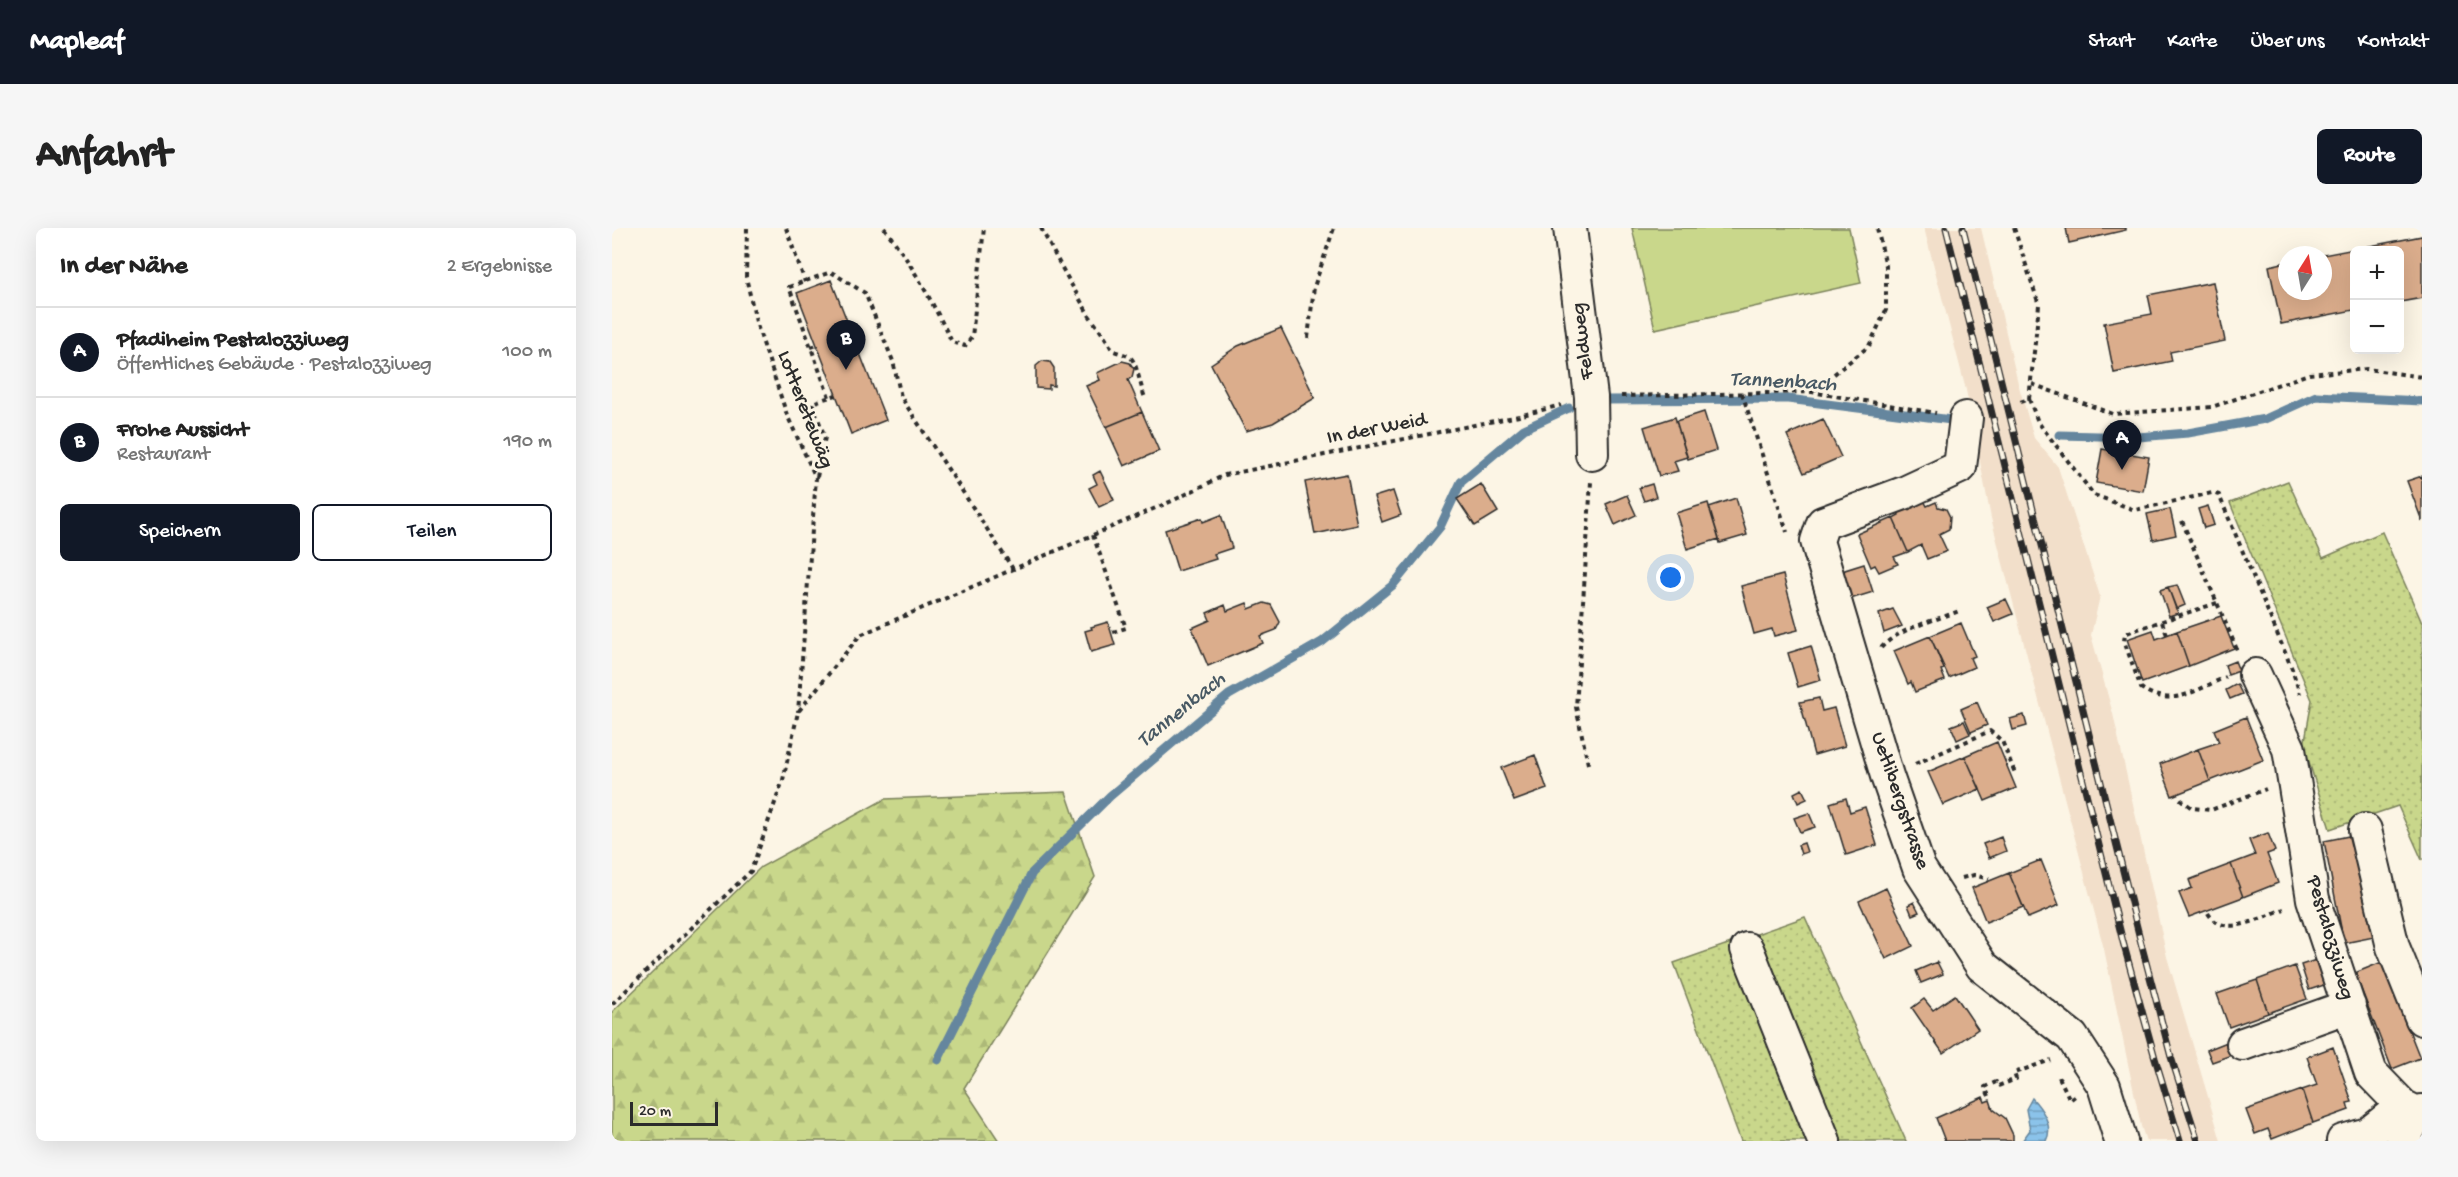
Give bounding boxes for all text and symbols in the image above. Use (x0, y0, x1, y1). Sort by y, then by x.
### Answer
text: Mapleaf (30, 26, 124, 59)
text: Start (2088, 30, 2134, 55)
text: Karte (2167, 30, 2217, 55)
text: Über uns (2250, 30, 2324, 55)
text: Kontakt (2357, 30, 2428, 55)
button: Route (2317, 129, 2422, 184)
text: Anfahrt (36, 132, 171, 181)
north arrow (2278, 246, 2332, 300)
map controls (2350, 246, 2404, 354)
button: + (2350, 246, 2404, 300)
text: In der Nähe (60, 252, 188, 283)
text: 2 Ergebnisse (447, 256, 552, 279)
button: − (2350, 300, 2404, 354)
street label: Feldweg (1567, 301, 1601, 382)
pin: B (826, 320, 866, 370)
text: Pfadiheim Pestalozziweg (117, 328, 349, 354)
text: A (74, 341, 85, 364)
text: 100 m (502, 341, 552, 364)
street label: Lotteretewäg (770, 348, 838, 472)
text: Öffentliches Gebäude · Pestalozziweg (117, 354, 432, 377)
water label: Tannenbach (1729, 367, 1837, 399)
street label: In der Weid (1325, 408, 1431, 452)
text: Frohe Aussicht (117, 418, 248, 444)
pin: A (2102, 420, 2142, 470)
text: B (74, 431, 85, 454)
text: 190 m (504, 431, 552, 454)
text: Restaurant (117, 444, 210, 467)
button: Speichern (60, 504, 300, 561)
button: Teilen (312, 504, 552, 561)
your location (1656, 563, 1685, 592)
water label: Tannenbach (1132, 667, 1232, 755)
street label: Uetlibergstrasse (1864, 729, 1935, 874)
street label: Pestalozziweg (2299, 872, 2359, 1003)
scale bar (630, 1099, 718, 1126)
text: 20 m (639, 1103, 671, 1122)

